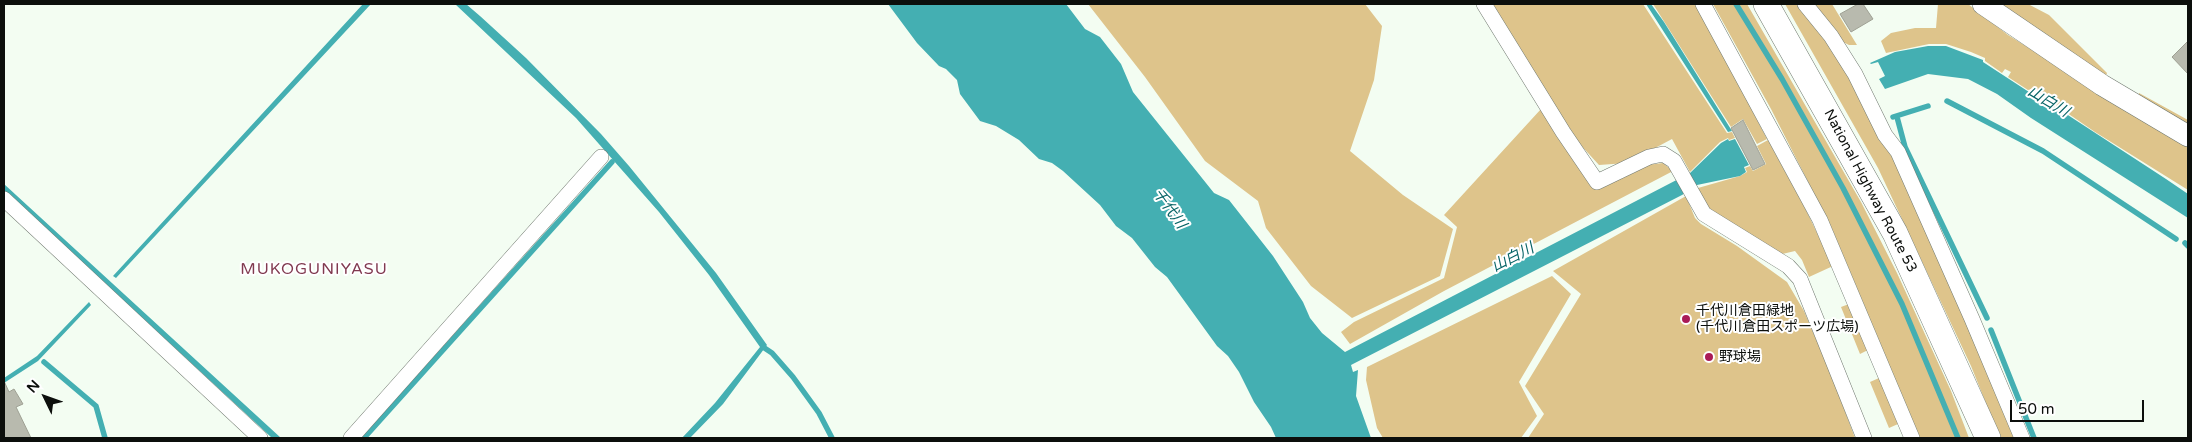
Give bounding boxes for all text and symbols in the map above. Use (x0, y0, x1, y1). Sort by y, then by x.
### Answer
water label: 山白川 (2024, 83, 2072, 121)
street label: National Highway Route 53 (1820, 107, 1920, 275)
water label: 千代川 (1148, 186, 1190, 232)
water label: 山白川 (1489, 240, 1537, 276)
district label: MUKOGUNIYASU (239, 260, 389, 280)
place label: 千代川倉田緑地 (千代川倉田スポーツ広場) (1696, 303, 1859, 336)
marker: 千代川倉田緑地 (千代川倉田スポーツ広場) (1680, 313, 1692, 325)
place label: 野球場 (1719, 349, 1761, 365)
marker: 野球場 (1703, 351, 1715, 363)
north arrow (20, 372, 70, 422)
text: N (23, 377, 44, 396)
scale bar (2012, 390, 2146, 422)
text: 50 m (2018, 400, 2055, 418)

